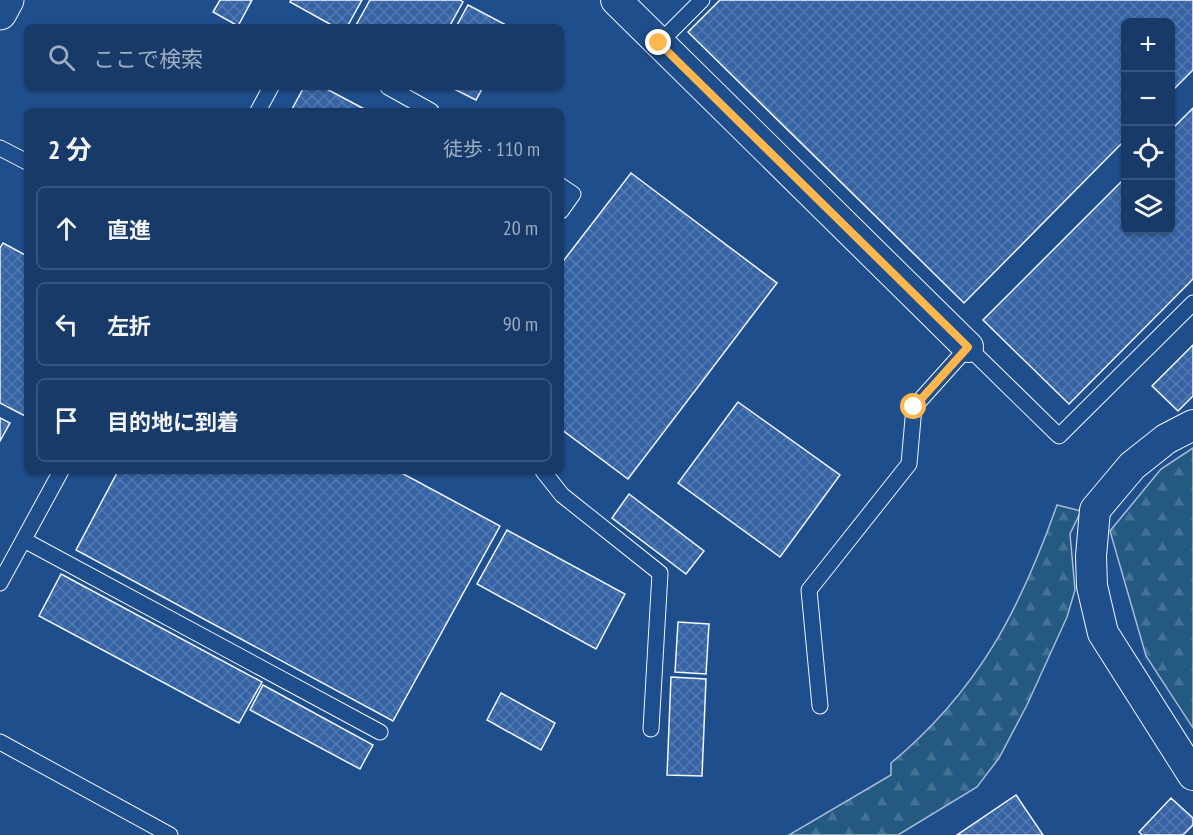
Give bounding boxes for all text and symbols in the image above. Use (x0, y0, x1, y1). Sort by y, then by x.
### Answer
map controls (1121, 18, 1175, 234)
button: + (1121, 18, 1175, 72)
search box (24, 24, 564, 90)
route end (645, 29, 671, 55)
icon: search (45, 41, 78, 74)
text: ここで検索 (93, 45, 203, 73)
button: − (1121, 72, 1175, 126)
button: locate (1121, 126, 1175, 180)
text: 2 分 (48, 133, 92, 166)
text: 徒歩 · 110 m (443, 136, 540, 162)
button: layers (1121, 180, 1175, 234)
icon: ahead (50, 212, 83, 245)
text: 20 m (503, 215, 538, 241)
text: 直進 (107, 216, 151, 244)
icon: left (50, 308, 83, 341)
text: 90 m (503, 311, 538, 337)
text: 左折 (107, 312, 151, 340)
route start (900, 393, 926, 419)
icon: arrive (50, 404, 83, 437)
text: 目的地に到着 (107, 408, 239, 436)

